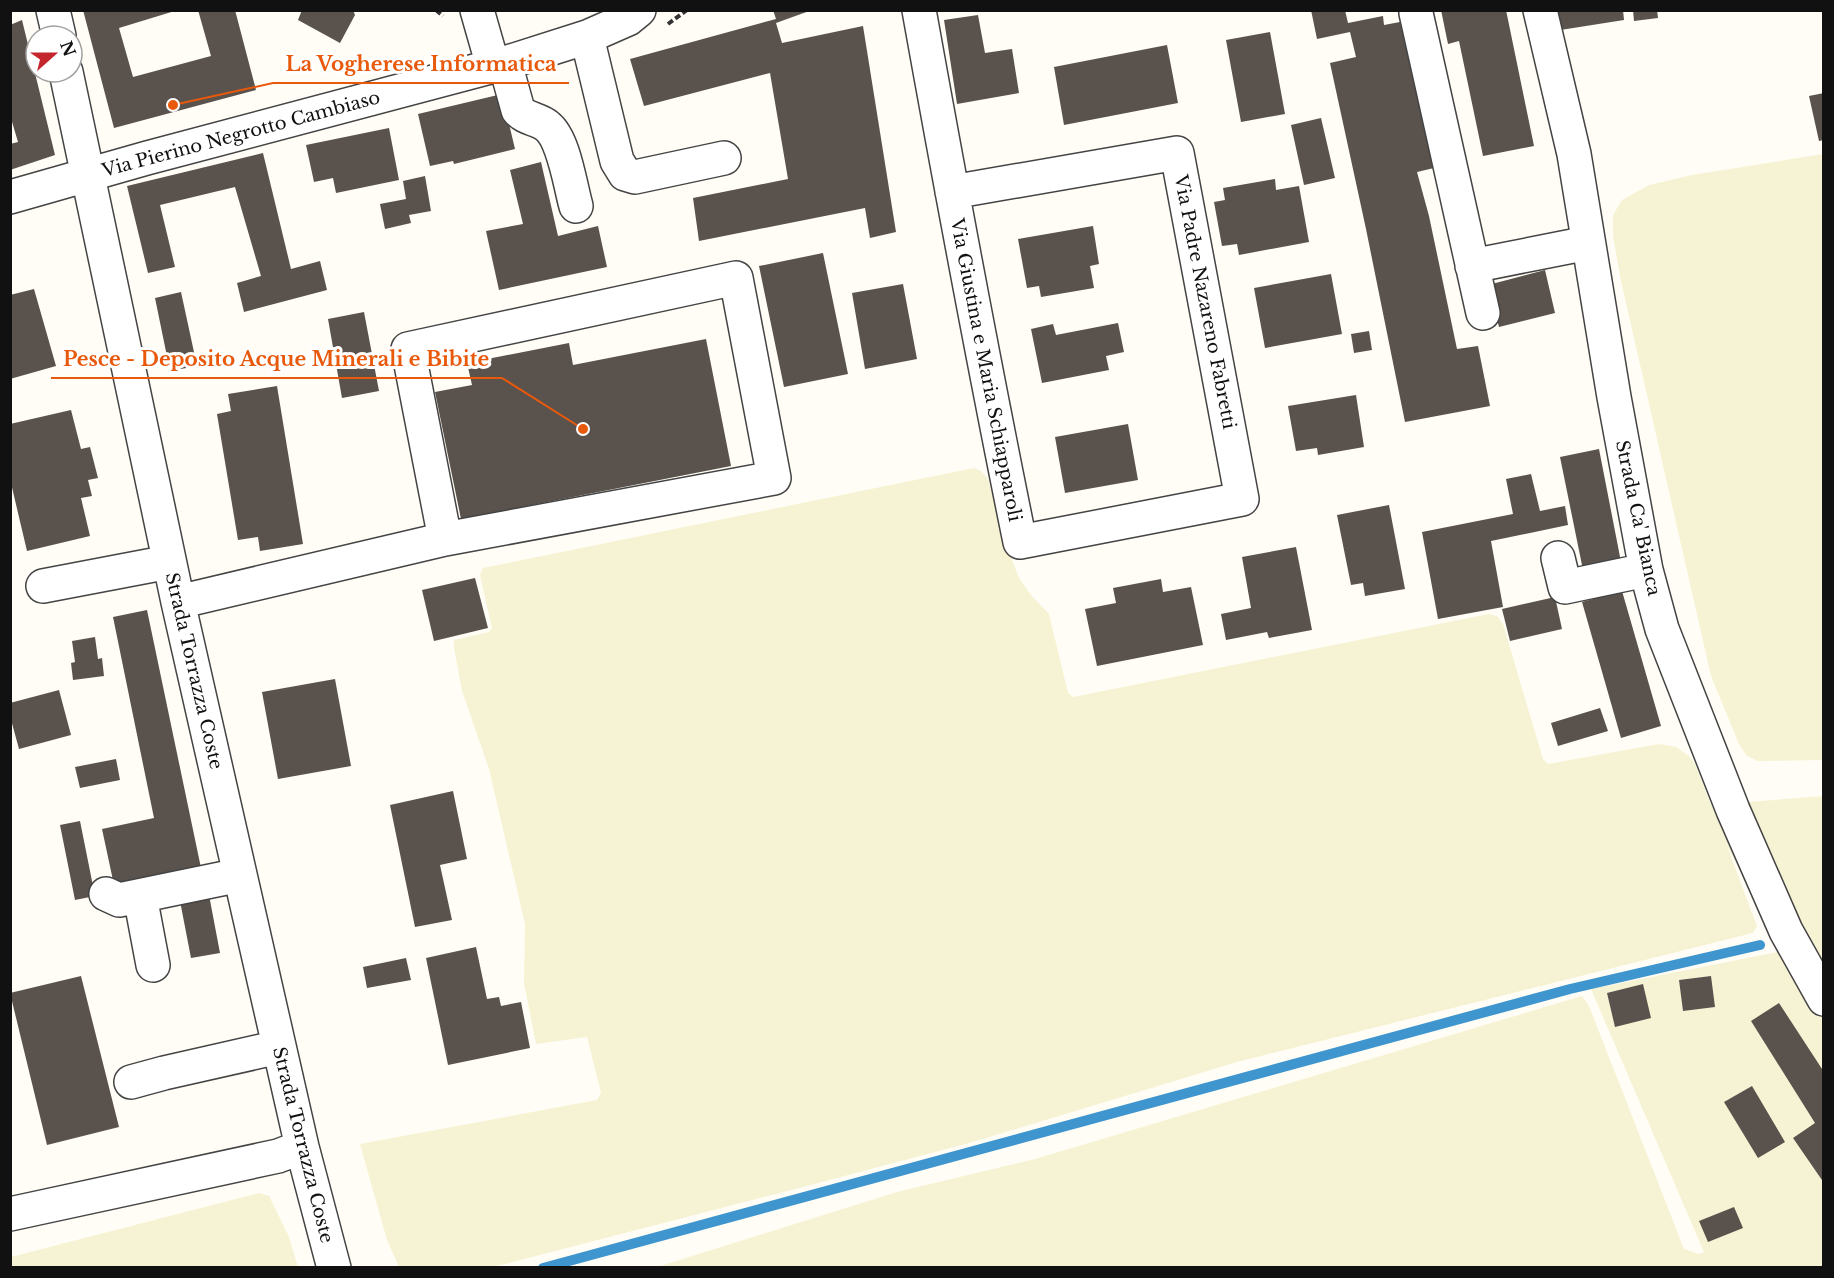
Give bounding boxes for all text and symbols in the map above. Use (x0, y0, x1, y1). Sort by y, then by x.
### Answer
north arrow (24, 24, 84, 84)
text: N (56, 38, 80, 59)
callout: La Vogherese Informatica (273, 45, 569, 83)
text: La Vogherese Informatica (286, 52, 557, 76)
street label: Via Pierino Negrotto Cambiaso (99, 86, 382, 182)
street label: Via Padre Nazareno Fabretti (1169, 172, 1240, 431)
street label: Via Giustina e Maria Schiapparoli (946, 216, 1026, 523)
callout: Pesce - Deposito Acque Minerali e Bibite (51, 340, 502, 378)
text: Pesce - Deposito Acque Minerali e Bibite (63, 347, 489, 371)
street label: Strada Ca' Bianca (1611, 438, 1665, 598)
street label: Strada Torrazza Coste (161, 570, 227, 772)
street label: Strada Torrazza Coste (268, 1045, 338, 1245)

